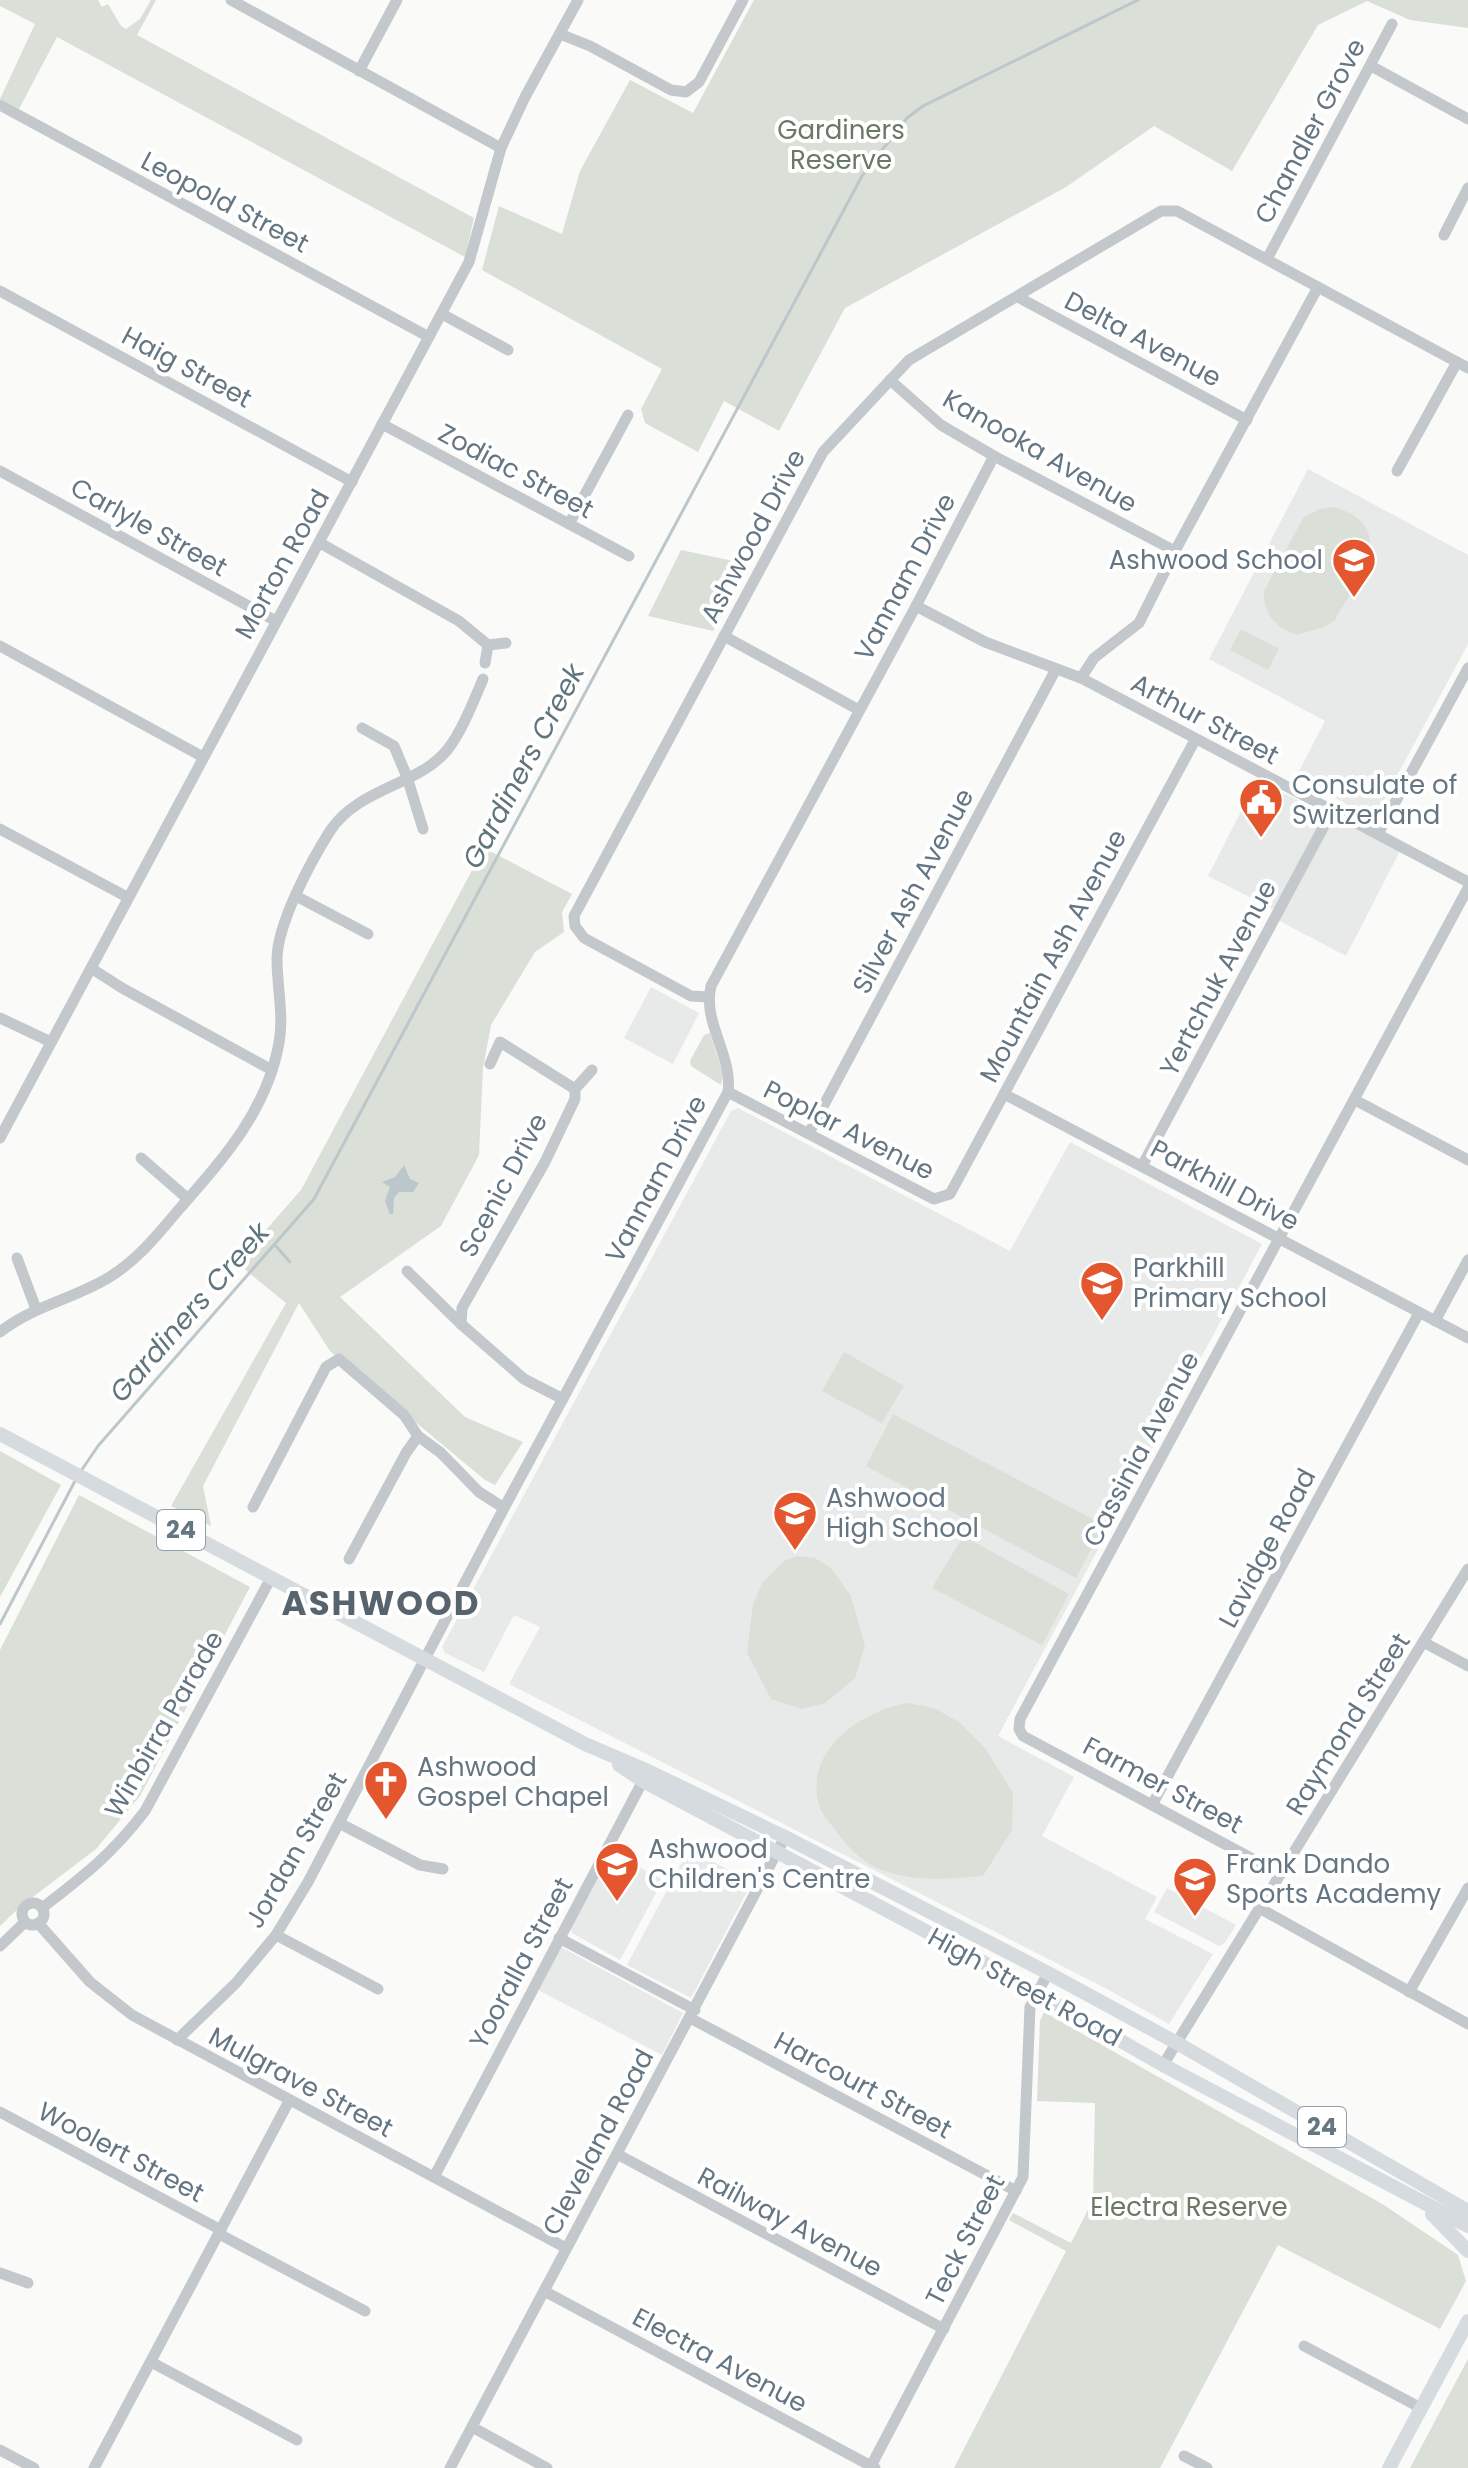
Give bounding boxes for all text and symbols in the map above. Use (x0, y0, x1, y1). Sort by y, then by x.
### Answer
street label: Chandler Grove (1246, 32, 1374, 230)
park label: Gardiners Reserve (777, 112, 905, 178)
street label: Leopold Street (135, 143, 315, 261)
street label: Delta Avenue (1058, 283, 1228, 395)
street label: Haig Street (116, 318, 258, 416)
street label: Kanooka Avenue (936, 381, 1144, 521)
street label: Zodiac Street (432, 415, 600, 527)
street label: Ashwood Drive (692, 443, 814, 629)
street label: Carlyle Street (64, 469, 234, 585)
street label: Morton Road (226, 483, 338, 645)
street label: Vannam Drive (846, 487, 964, 667)
school or university icon: Ashwood School (1330, 536, 1378, 599)
place label: Ashwood School (1109, 542, 1323, 578)
water label: Gardiners Creek (453, 656, 595, 876)
street label: Arthur Street (1125, 665, 1285, 773)
place label: Consulate of Switzerland (1292, 767, 1457, 833)
public building icon: Consulate of Switzerland (1237, 776, 1285, 839)
street label: Silver Ash Avenue (844, 782, 982, 1000)
street label: Mountain Ash Avenue (971, 823, 1135, 1089)
street label: Yertchuk Avenue (1151, 874, 1285, 1082)
street label: Poplar Avenue (757, 1071, 941, 1189)
street label: Vannam Drive (597, 1089, 715, 1269)
street label: Scenic Drive (450, 1107, 556, 1263)
street label: Parkhill Drive (1144, 1131, 1306, 1239)
water label: Gardiners Creek (100, 1213, 280, 1411)
place label: Parkhill Primary School (1133, 1250, 1327, 1316)
school or university icon: Parkhill Primary School (1078, 1259, 1126, 1322)
street label: Cassinia Avenue (1074, 1345, 1208, 1553)
street label: Lavidge Road (1210, 1462, 1324, 1634)
place label: Ashwood High School (826, 1480, 979, 1546)
school or university icon: Ashwood High School (771, 1489, 819, 1552)
road number: 24 (157, 1510, 205, 1550)
district label: ASHWOOD (282, 1579, 480, 1627)
street label: Winbirra Parade (96, 1624, 232, 1824)
street label: Raymond Street (1277, 1626, 1419, 1822)
street label: Farmer Street (1077, 1728, 1249, 1842)
place label: Ashwood Gospel Chapel (417, 1749, 609, 1815)
church icon: Ashwood Gospel Chapel (362, 1758, 410, 1821)
street label: Jordan Street (237, 1765, 355, 1935)
place label: Ashwood Children's Centre (648, 1831, 870, 1897)
school or university icon: Ashwood Children's Centre (593, 1840, 641, 1903)
place label: Frank Dando Sports Academy (1226, 1846, 1442, 1912)
school or university icon: Frank Dando Sports Academy (1171, 1855, 1219, 1918)
street label: Yooralla Street (461, 1871, 581, 2055)
street label: High Street Road (922, 1919, 1128, 2055)
street label: Mulgrave Street (202, 2018, 400, 2146)
street label: Harcourt Street (768, 2023, 958, 2147)
street label: Cleveland Road (534, 2043, 662, 2241)
street label: Woolert Street (32, 2093, 210, 2211)
road number: 24 (1298, 2107, 1346, 2147)
street label: Railway Avenue (691, 2158, 889, 2286)
street label: Teck Street (917, 2168, 1013, 2312)
park label: Electra Reserve (1090, 2189, 1288, 2225)
street label: Electra Avenue (626, 2299, 814, 2421)

